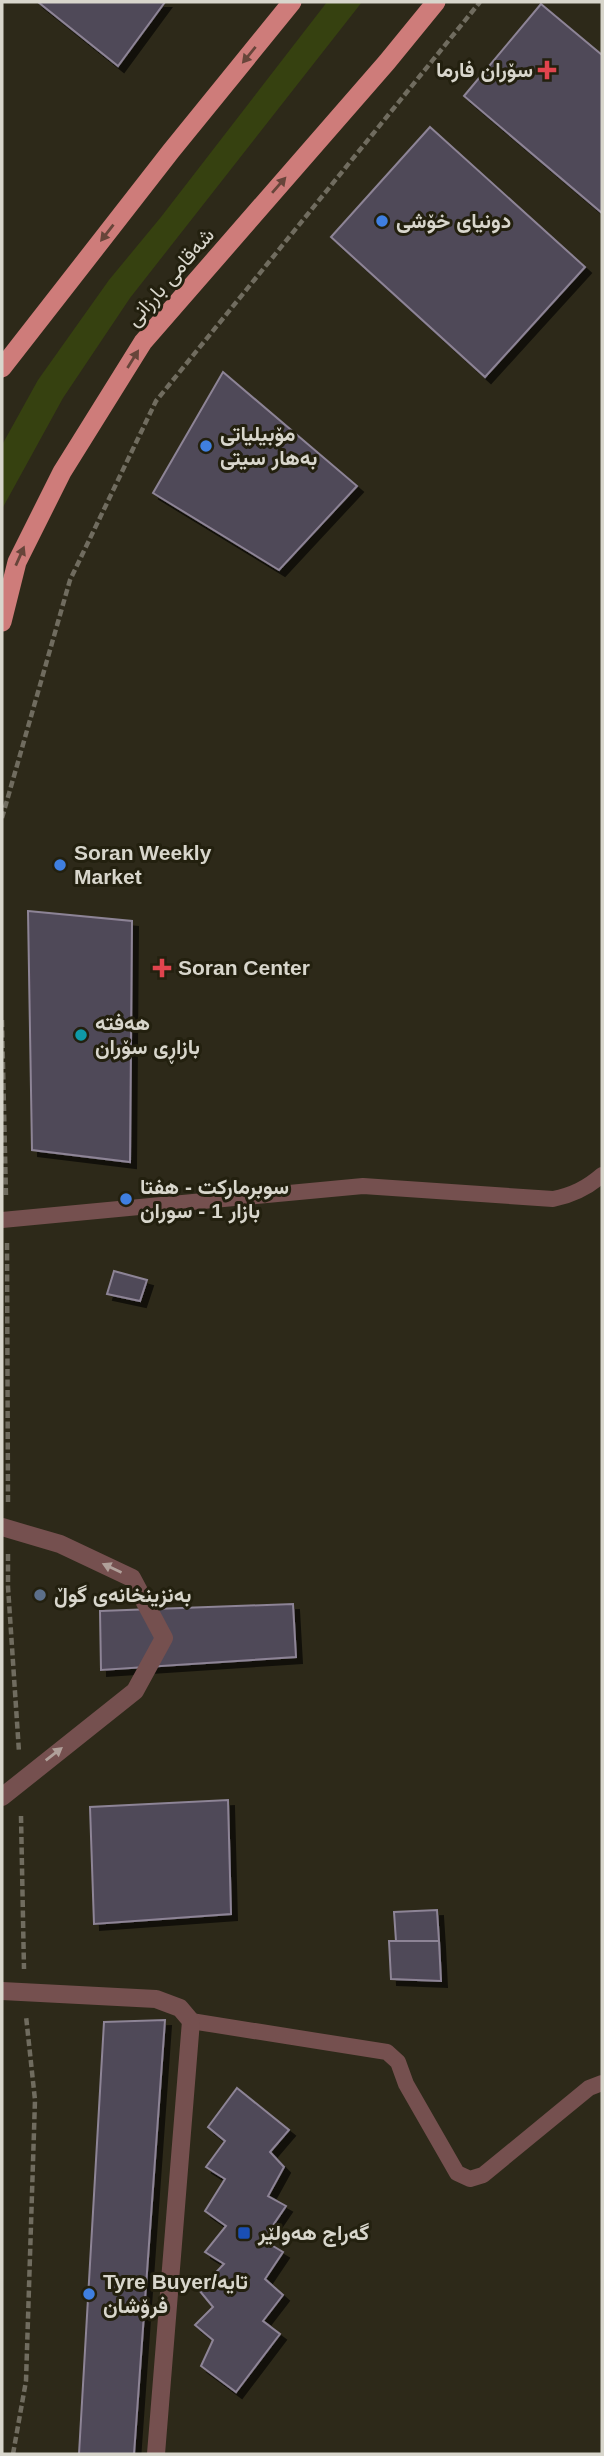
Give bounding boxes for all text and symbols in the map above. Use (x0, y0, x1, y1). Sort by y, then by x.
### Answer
one-way arrow (242, 46, 257, 63)
place label: سۆران فارما (436, 58, 533, 83)
marker: سۆران فارما (539, 62, 555, 78)
one-way arrow (271, 177, 286, 194)
place label: دونیای خۆشی (396, 209, 511, 234)
marker: دونیای خۆشی (374, 213, 390, 229)
street label: شەقامی بارزانی (121, 223, 220, 332)
one-way arrow (101, 224, 115, 242)
one-way arrow (126, 349, 139, 369)
place label: مۆبیلیاتی بەهار سیتی (220, 422, 317, 471)
marker: مۆبیلیاتی بەهار سیتی (198, 438, 214, 454)
one-way arrow (14, 546, 26, 566)
place label: Soran Weekly Market (74, 841, 212, 888)
marker: Soran Weekly Market (52, 857, 68, 873)
place label: Soran Center (178, 956, 310, 979)
marker: Soran Center (152, 958, 172, 978)
place label: هەفتە بازاڕی سۆران (95, 1011, 200, 1064)
marker: هەفتە بازاڕی سۆران (73, 1027, 89, 1043)
place label: سوبرماركت - هفتا بازار 1 - سوران (140, 1175, 289, 1224)
marker: سوبرماركت - هفتا بازار 1 - سوران (118, 1191, 134, 1207)
one-way arrow (102, 1562, 123, 1573)
place label: بەنزینخانەی گوڵ (54, 1583, 191, 1608)
marker: بەنزینخانەی گوڵ (32, 1587, 48, 1603)
one-way arrow (45, 1746, 63, 1761)
place label: گەراج هەولێر (257, 2221, 369, 2247)
marker: گەراج هەولێر (236, 2225, 252, 2241)
place label: Tyre Buyer/تایە فرۆشان (103, 2270, 248, 2319)
marker: Tyre Buyer/تایە فرۆشان (81, 2286, 97, 2302)

